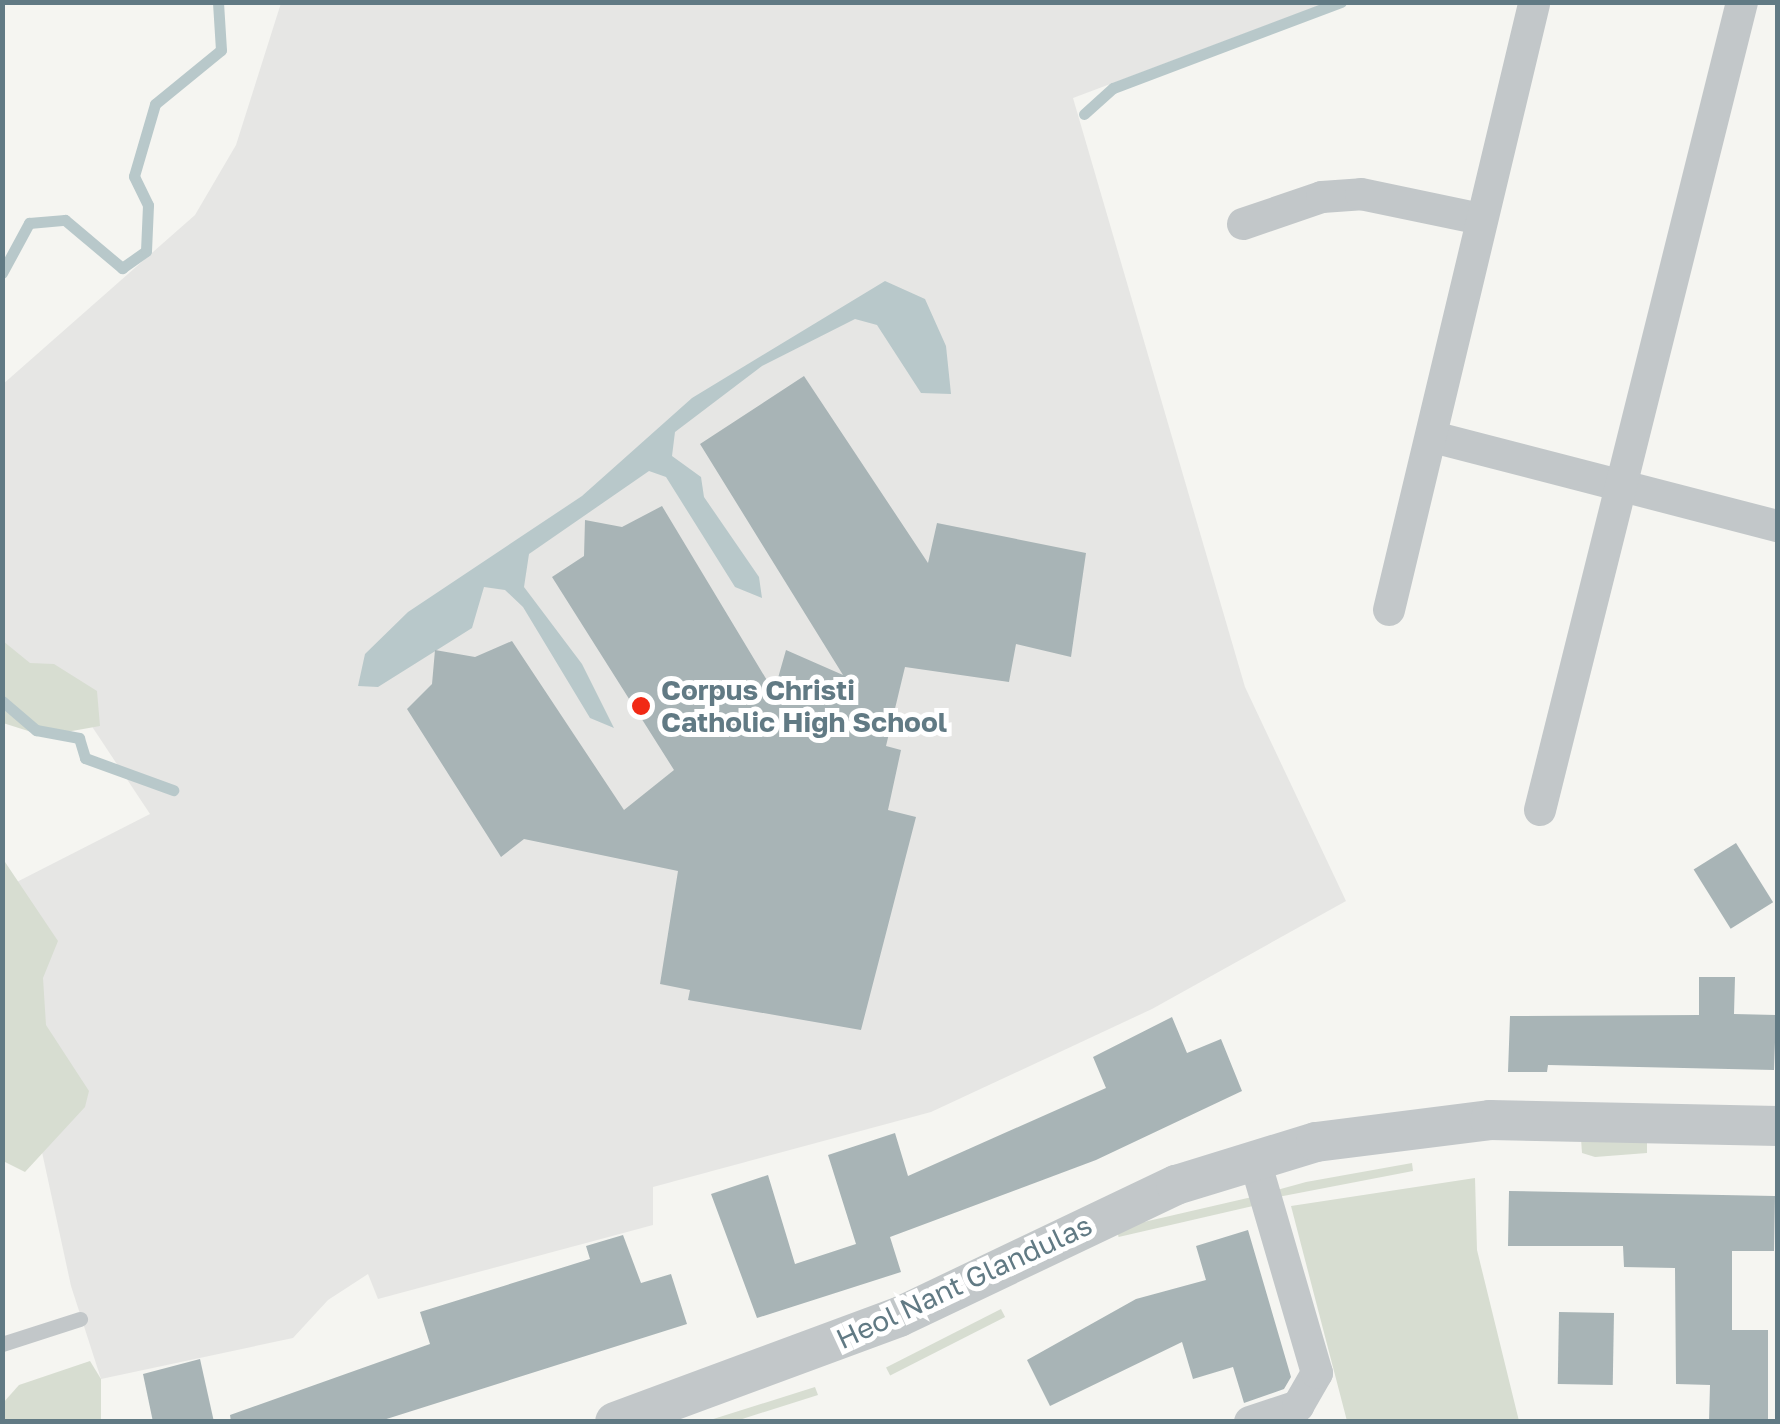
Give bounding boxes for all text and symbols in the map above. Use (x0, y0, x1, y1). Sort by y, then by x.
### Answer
place label: Corpus Christi Catholic High School (661, 673, 947, 739)
marker: Corpus Christi Catholic High School (630, 695, 652, 717)
street label: Heol Nant Glandulas (831, 1208, 1097, 1356)

